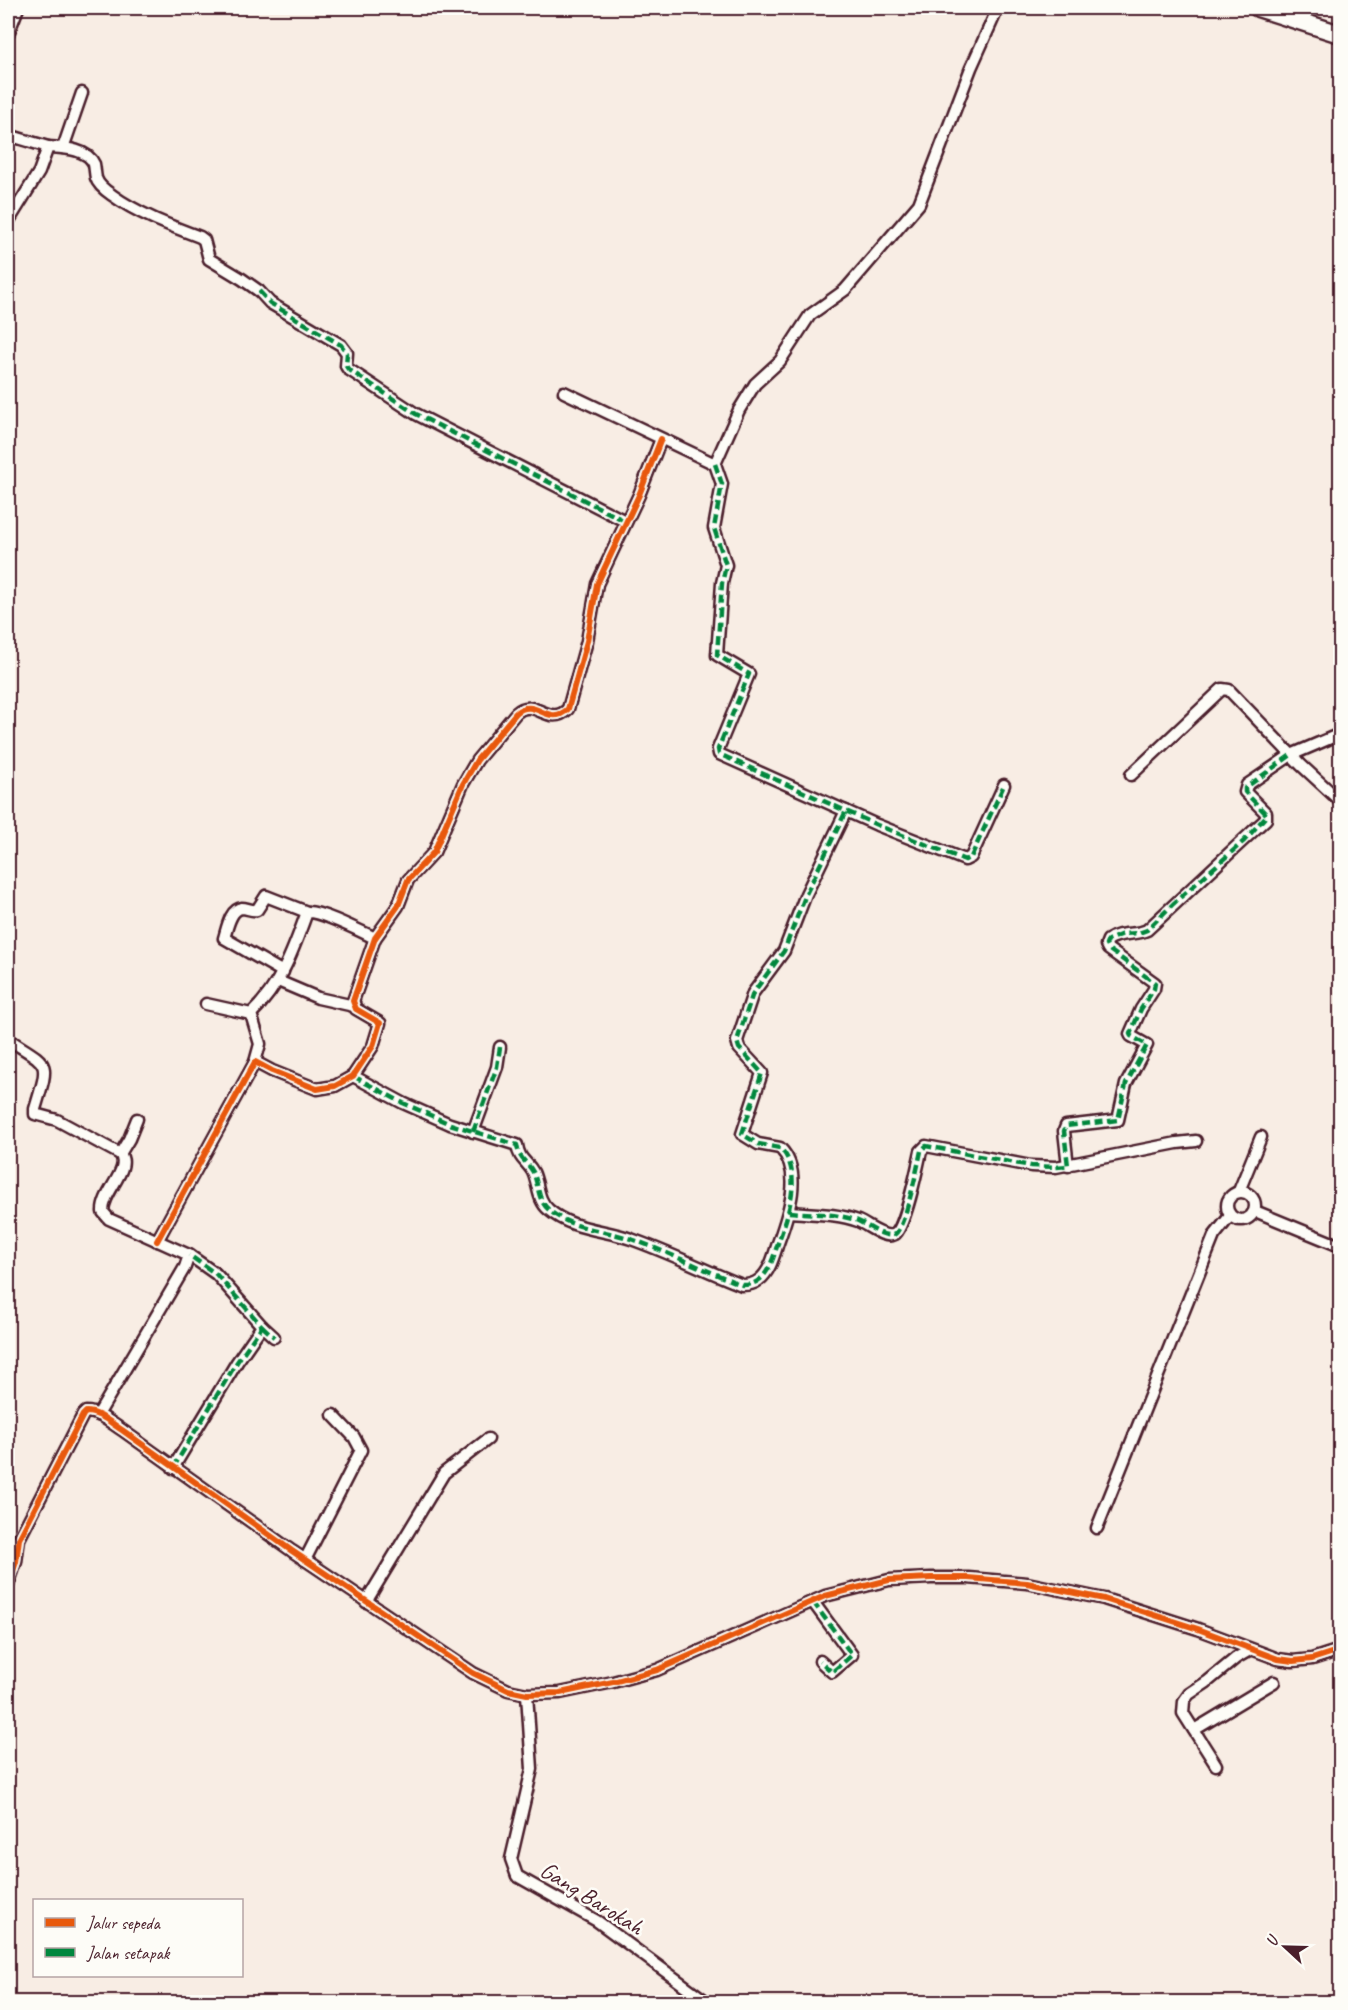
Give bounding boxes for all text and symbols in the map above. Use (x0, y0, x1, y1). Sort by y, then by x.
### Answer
street label: Gang Barokah (535, 1854, 650, 1942)
legend (33, 1899, 243, 1977)
text: Jalur sepeda (86, 1912, 161, 1934)
north arrow (1255, 1917, 1315, 1977)
text: U (1261, 1931, 1284, 1949)
text: Jalan setapak (86, 1942, 171, 1964)

